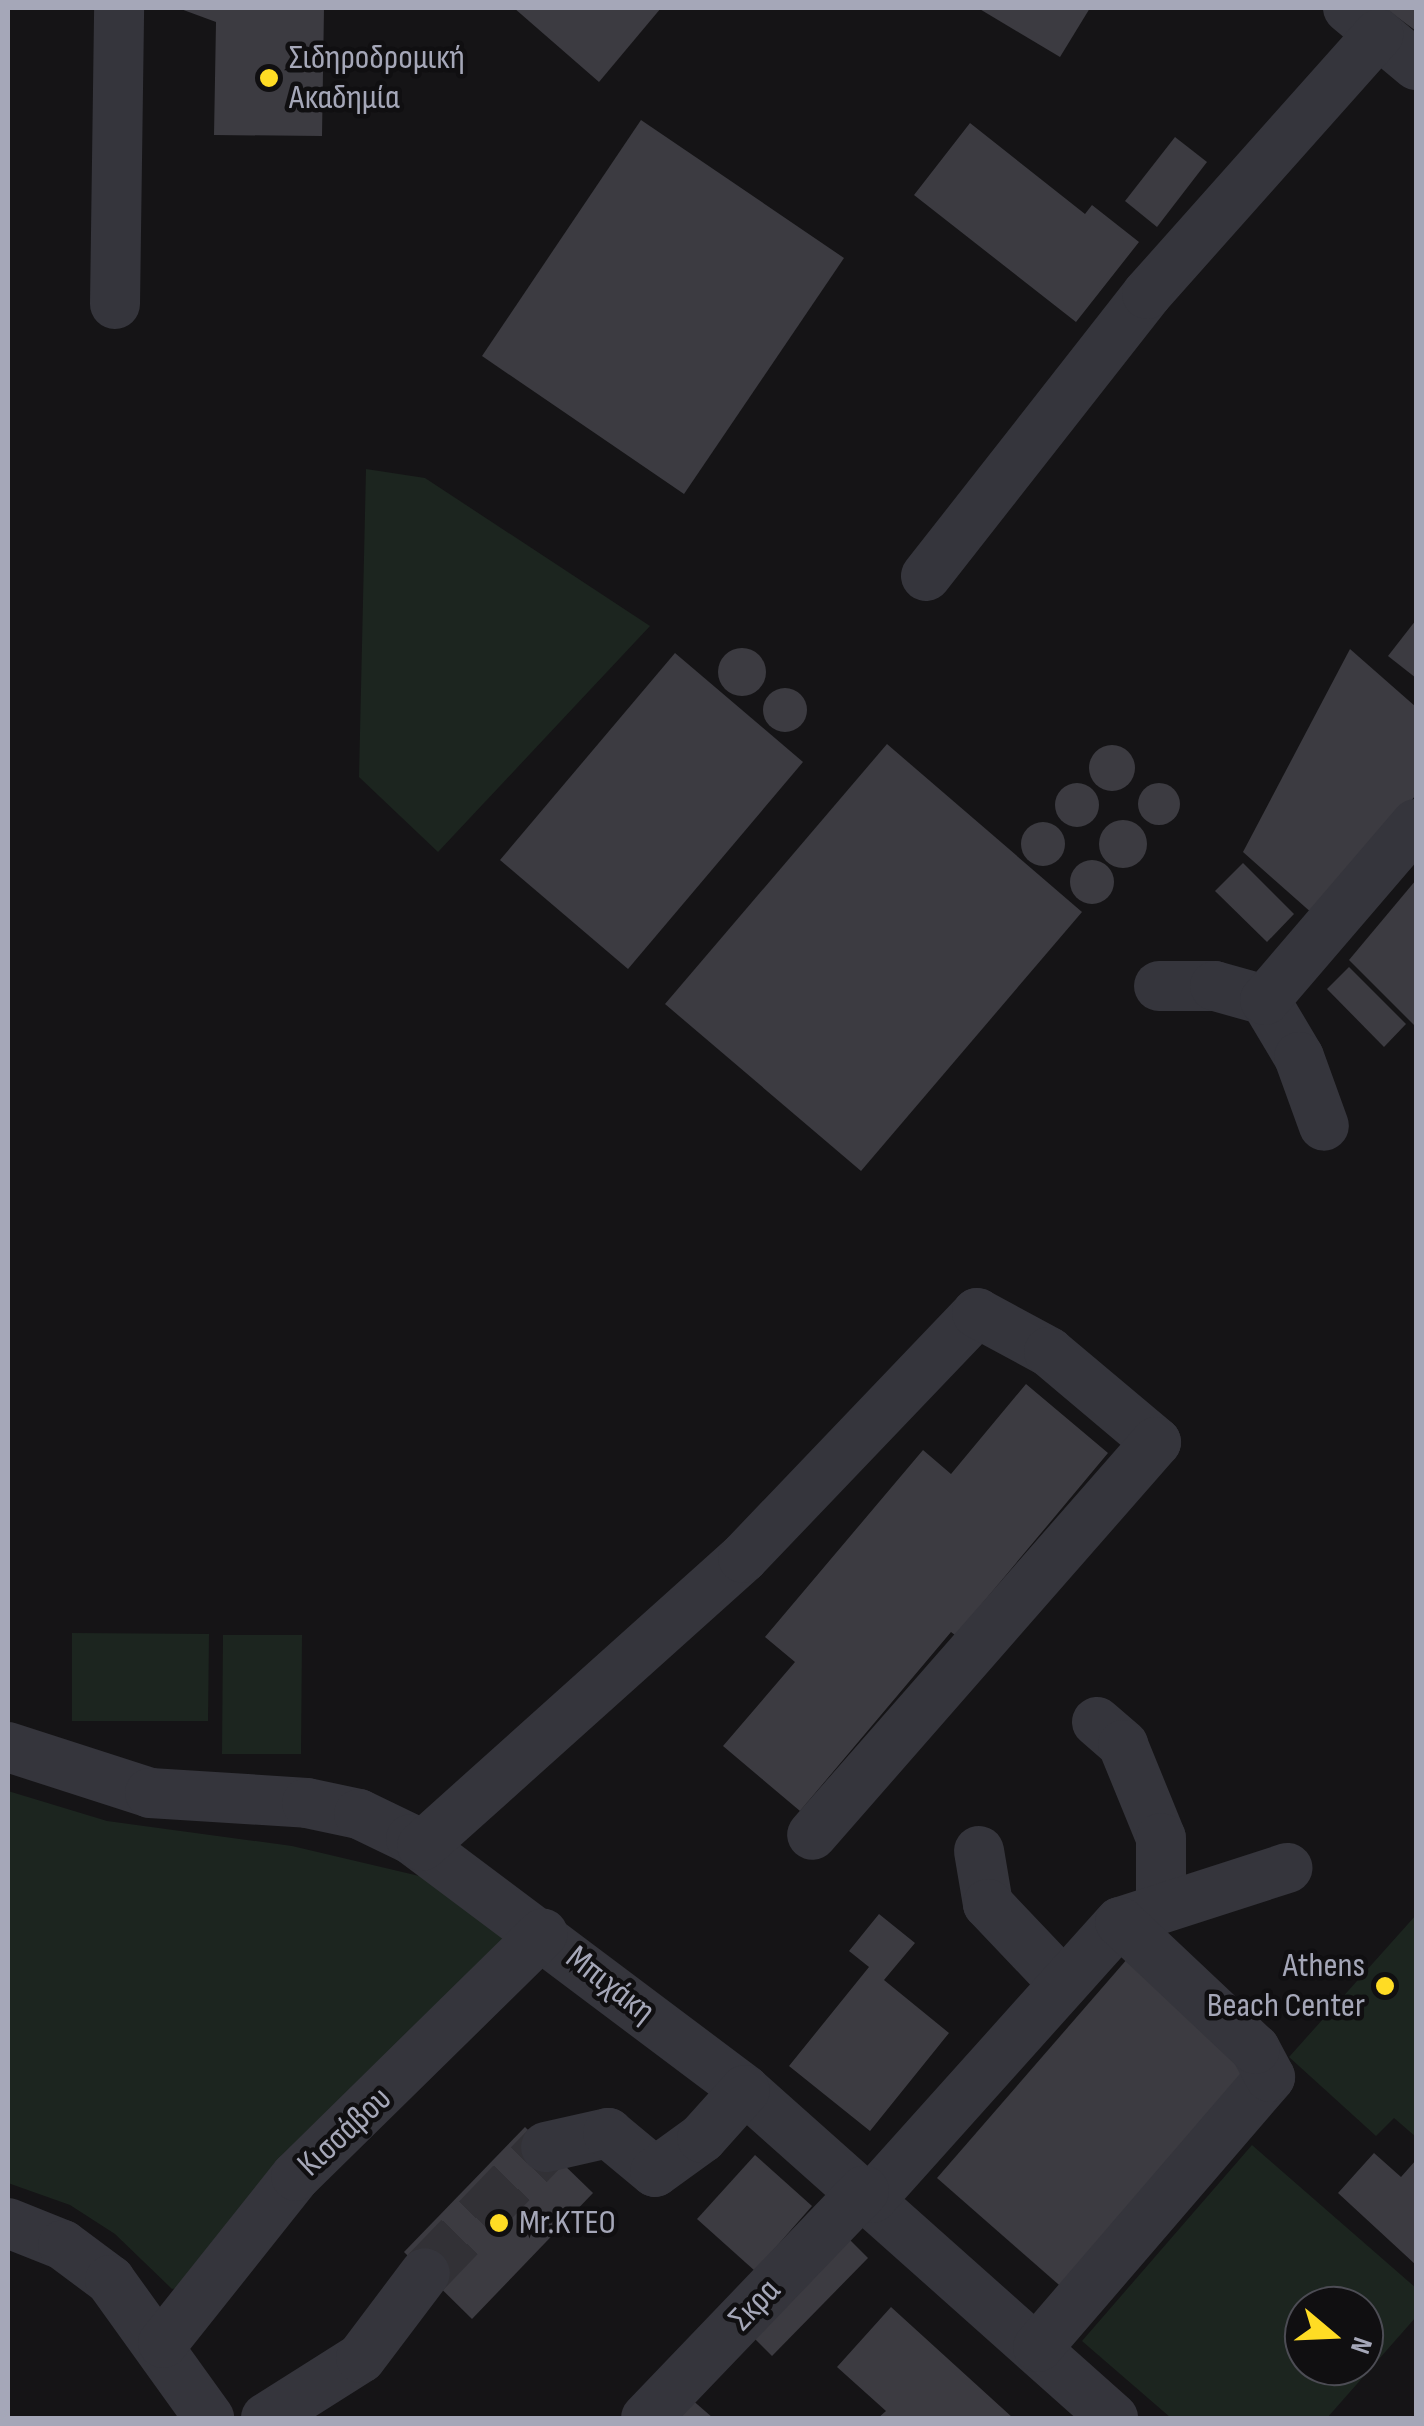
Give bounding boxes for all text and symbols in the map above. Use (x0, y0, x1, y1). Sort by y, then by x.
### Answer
place label: Σιδηροδρομική Ακαδημία (289, 37, 465, 119)
marker: Σιδηροδρομική Ακαδημία (258, 67, 280, 89)
street label: Μπιχάκη (557, 1937, 663, 2033)
place label: Athens Beach Center (1207, 1945, 1365, 2027)
marker: Athens Beach Center (1374, 1975, 1396, 1997)
street label: Κισσάβου (290, 2078, 400, 2186)
place label: Mr.KTEO (519, 2202, 616, 2244)
marker: Mr.KTEO (488, 2212, 510, 2234)
street label: Σκρα (721, 2270, 789, 2340)
north arrow (1284, 2286, 1384, 2386)
text: N (1343, 2333, 1379, 2358)

